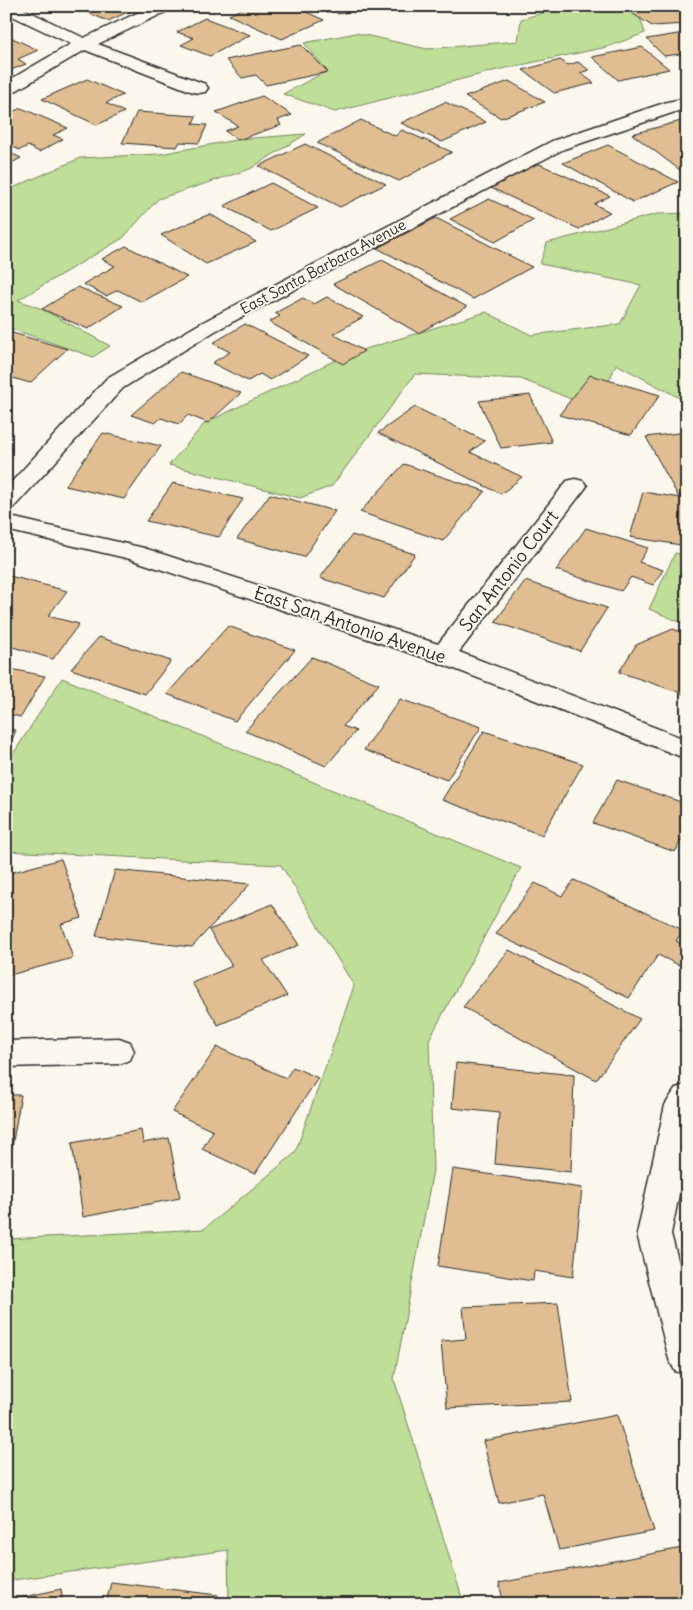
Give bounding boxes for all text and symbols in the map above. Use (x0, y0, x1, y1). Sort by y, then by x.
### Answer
street label: East Santa Barbara Avenue (237, 215, 409, 318)
street label: San Antonio Court (454, 505, 563, 636)
street label: East San Antonio Avenue (251, 581, 449, 668)

